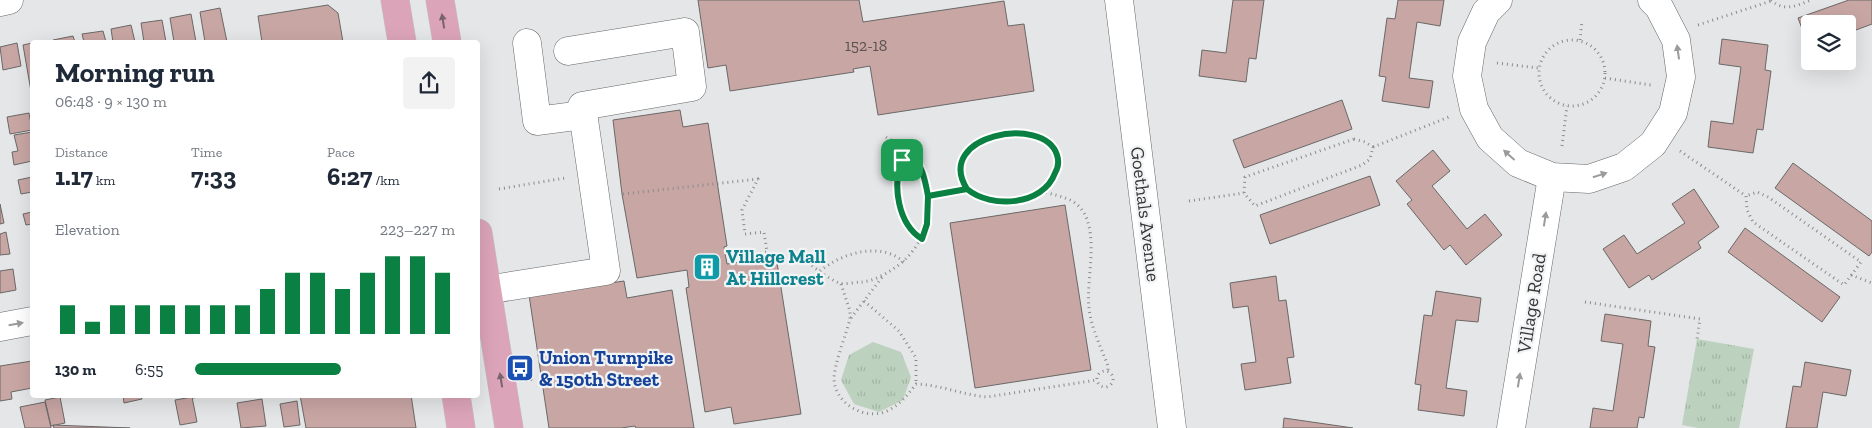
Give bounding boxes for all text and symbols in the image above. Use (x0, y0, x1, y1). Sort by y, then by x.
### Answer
one-way arrow (439, 13, 447, 29)
map controls (1801, 15, 1856, 70)
button: layers (1801, 15, 1856, 70)
house number: 152-18 (845, 36, 887, 55)
one-way arrow (1674, 43, 1682, 59)
text: Morning run (55, 56, 215, 89)
button: share (403, 57, 455, 109)
text: 06:48 · 9 × 130 m (55, 92, 167, 111)
pin (881, 139, 923, 181)
text: Distance (55, 144, 108, 161)
text: Time (191, 144, 222, 161)
text: Pace (327, 144, 355, 161)
street label: Goethals Avenue (1126, 145, 1165, 283)
icon: arrive (888, 146, 916, 174)
one-way arrow (1503, 149, 1515, 161)
text: 1.17 (55, 161, 93, 191)
text: 7:33 (191, 161, 236, 191)
text: 6:27 (327, 161, 372, 191)
one-way arrow (1592, 171, 1607, 179)
text: km (93, 172, 115, 189)
text: /km (372, 172, 400, 189)
one-way arrow (1541, 211, 1549, 227)
text: Elevation (55, 220, 120, 239)
text: 223–227 m (380, 220, 455, 239)
place label: Village Mall At Hillcrest (726, 245, 826, 290)
street label: Village Road (1512, 251, 1551, 356)
building icon: Village Mall At Hillcrest (692, 252, 722, 282)
one-way arrow (9, 319, 25, 327)
place label: Union Turnpike & 150th Street (539, 346, 673, 391)
bus stop icon: Union Turnpike & 150th Street (505, 353, 535, 383)
text: 130 m (55, 360, 96, 379)
text: 6:55 (135, 360, 163, 379)
one-way arrow (497, 372, 505, 388)
one-way arrow (1515, 372, 1523, 388)

